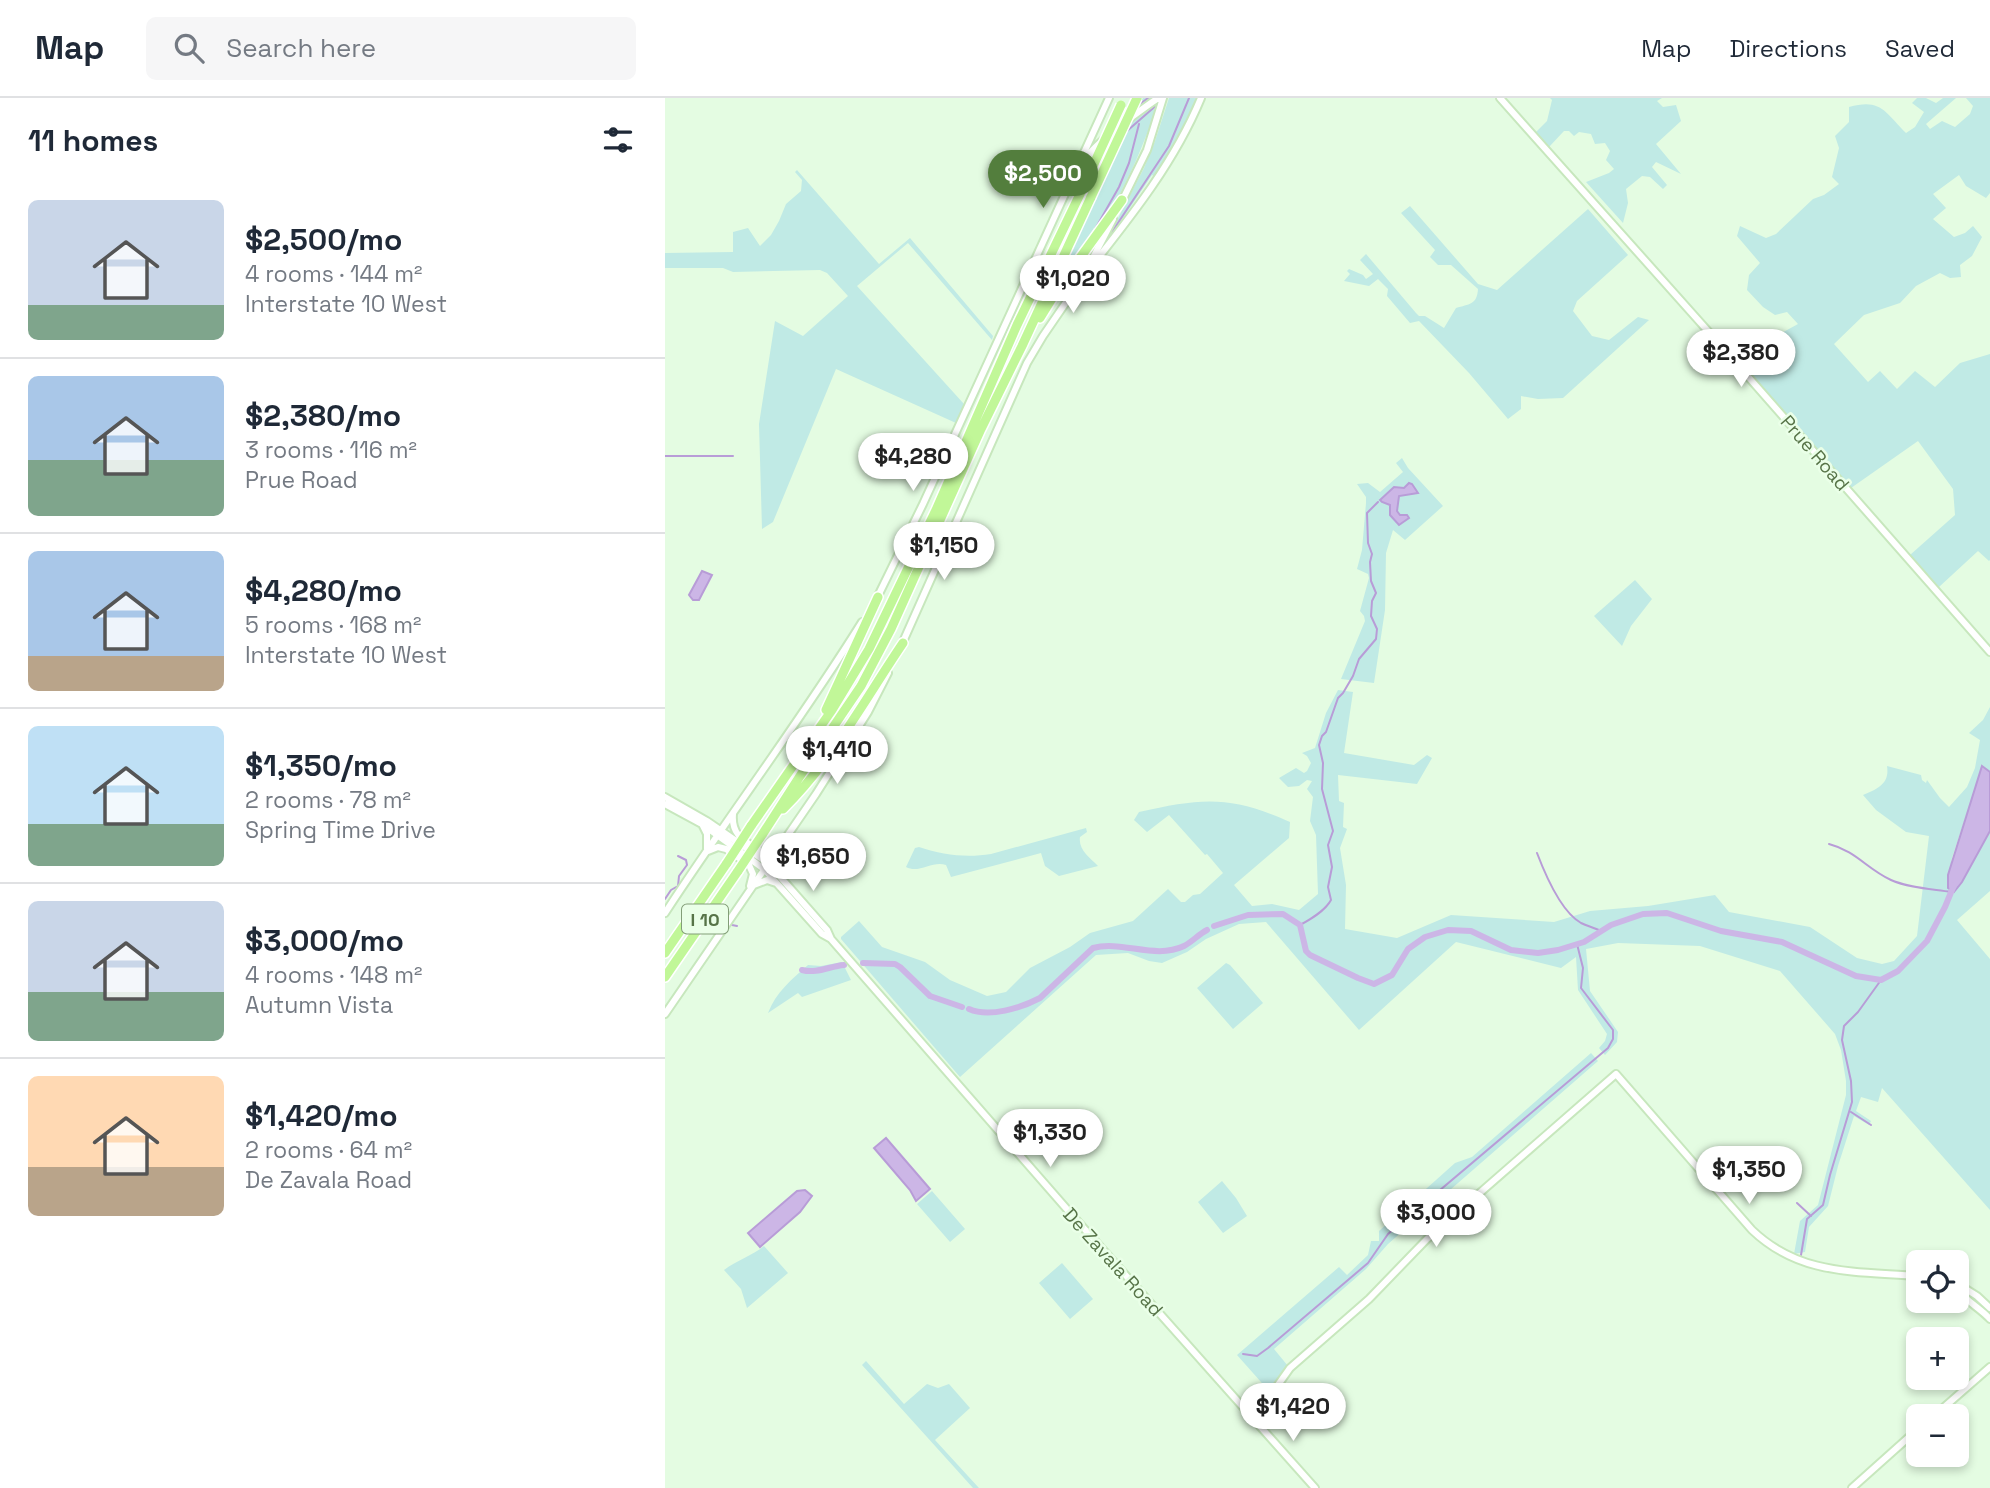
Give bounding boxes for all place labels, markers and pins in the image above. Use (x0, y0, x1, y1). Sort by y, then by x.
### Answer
pin: $2,500 (986, 150, 1100, 210)
pin: $1,020 (1016, 256, 1130, 315)
pin: $2,380 (1684, 330, 1798, 389)
pin: $4,280 (856, 434, 970, 493)
pin: $1,150 (887, 522, 1001, 582)
pin: $1,410 (780, 726, 894, 786)
pin: $1,650 (756, 834, 870, 893)
pin: $1,330 (993, 1110, 1107, 1169)
pin: $1,350 (1692, 1146, 1806, 1206)
pin: $3,000 (1379, 1190, 1493, 1249)
pin: $1,420 (1236, 1384, 1350, 1443)

